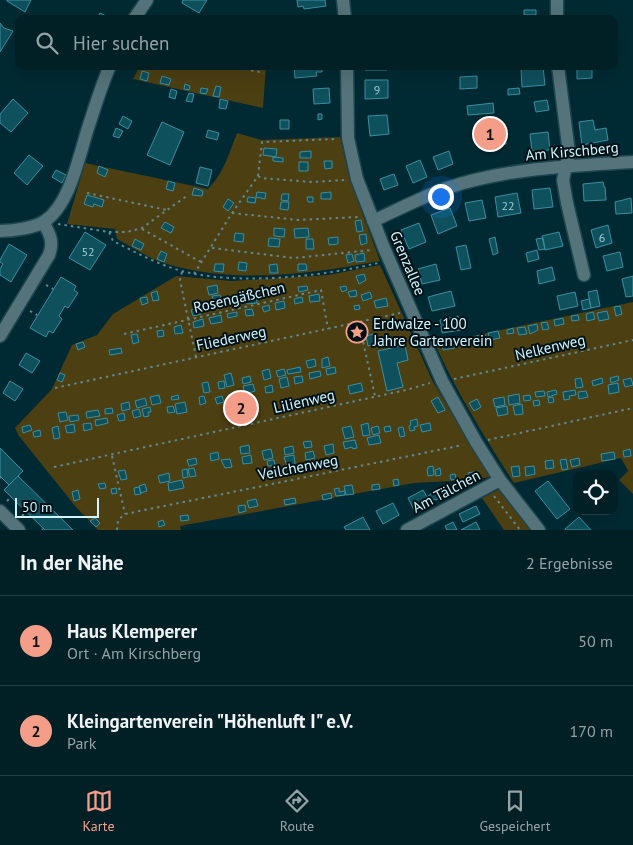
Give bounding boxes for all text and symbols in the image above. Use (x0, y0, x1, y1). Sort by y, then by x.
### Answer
search box (15, 15, 618, 70)
icon: search (33, 29, 61, 57)
text: Hier suchen (73, 31, 169, 55)
house number: 9 (374, 82, 380, 97)
pin: 1 (474, 115, 506, 153)
street label: Am Kirschberg (525, 137, 619, 165)
your location (428, 184, 454, 210)
house number: 22 (501, 198, 515, 213)
street label: Grenzallee (386, 228, 430, 298)
house number: 6 (599, 230, 605, 245)
house number: 52 (81, 244, 95, 259)
street label: Rosengäßchen (191, 277, 287, 317)
place label: Erdwalze - 100 Jahre Gartenverein (372, 314, 492, 350)
place icon: Erdwalze - 100 Jahre Gartenverein (345, 320, 369, 344)
street label: Fliederweg (194, 321, 268, 355)
street label: Nelkenweg (513, 330, 587, 364)
street label: Lilienweg (271, 385, 337, 417)
pin: 2 (225, 389, 257, 427)
street label: Veilchenweg (256, 450, 339, 484)
street label: Am Tälchen (409, 465, 483, 517)
map controls (573, 470, 618, 515)
button: locate (573, 470, 618, 515)
scale bar (15, 495, 99, 518)
text: 50 m (22, 498, 52, 516)
text: In der Nähe (20, 549, 124, 576)
text: 2 Ergebnisse (526, 553, 613, 573)
text: Haus Klemperer (67, 619, 197, 643)
text: 1 (31, 631, 41, 651)
text: 50 m (578, 631, 613, 651)
text: Ort · Am Kirschberg (67, 643, 201, 663)
text: Kleingartenverein "Höhenluft I" e.V. (67, 709, 354, 733)
text: 2 (31, 721, 41, 741)
text: 170 m (570, 721, 613, 741)
text: Park (67, 733, 96, 753)
tab: Karte (83, 787, 115, 835)
tab: Route (280, 787, 314, 835)
tab: Gespeichert (479, 787, 550, 835)

